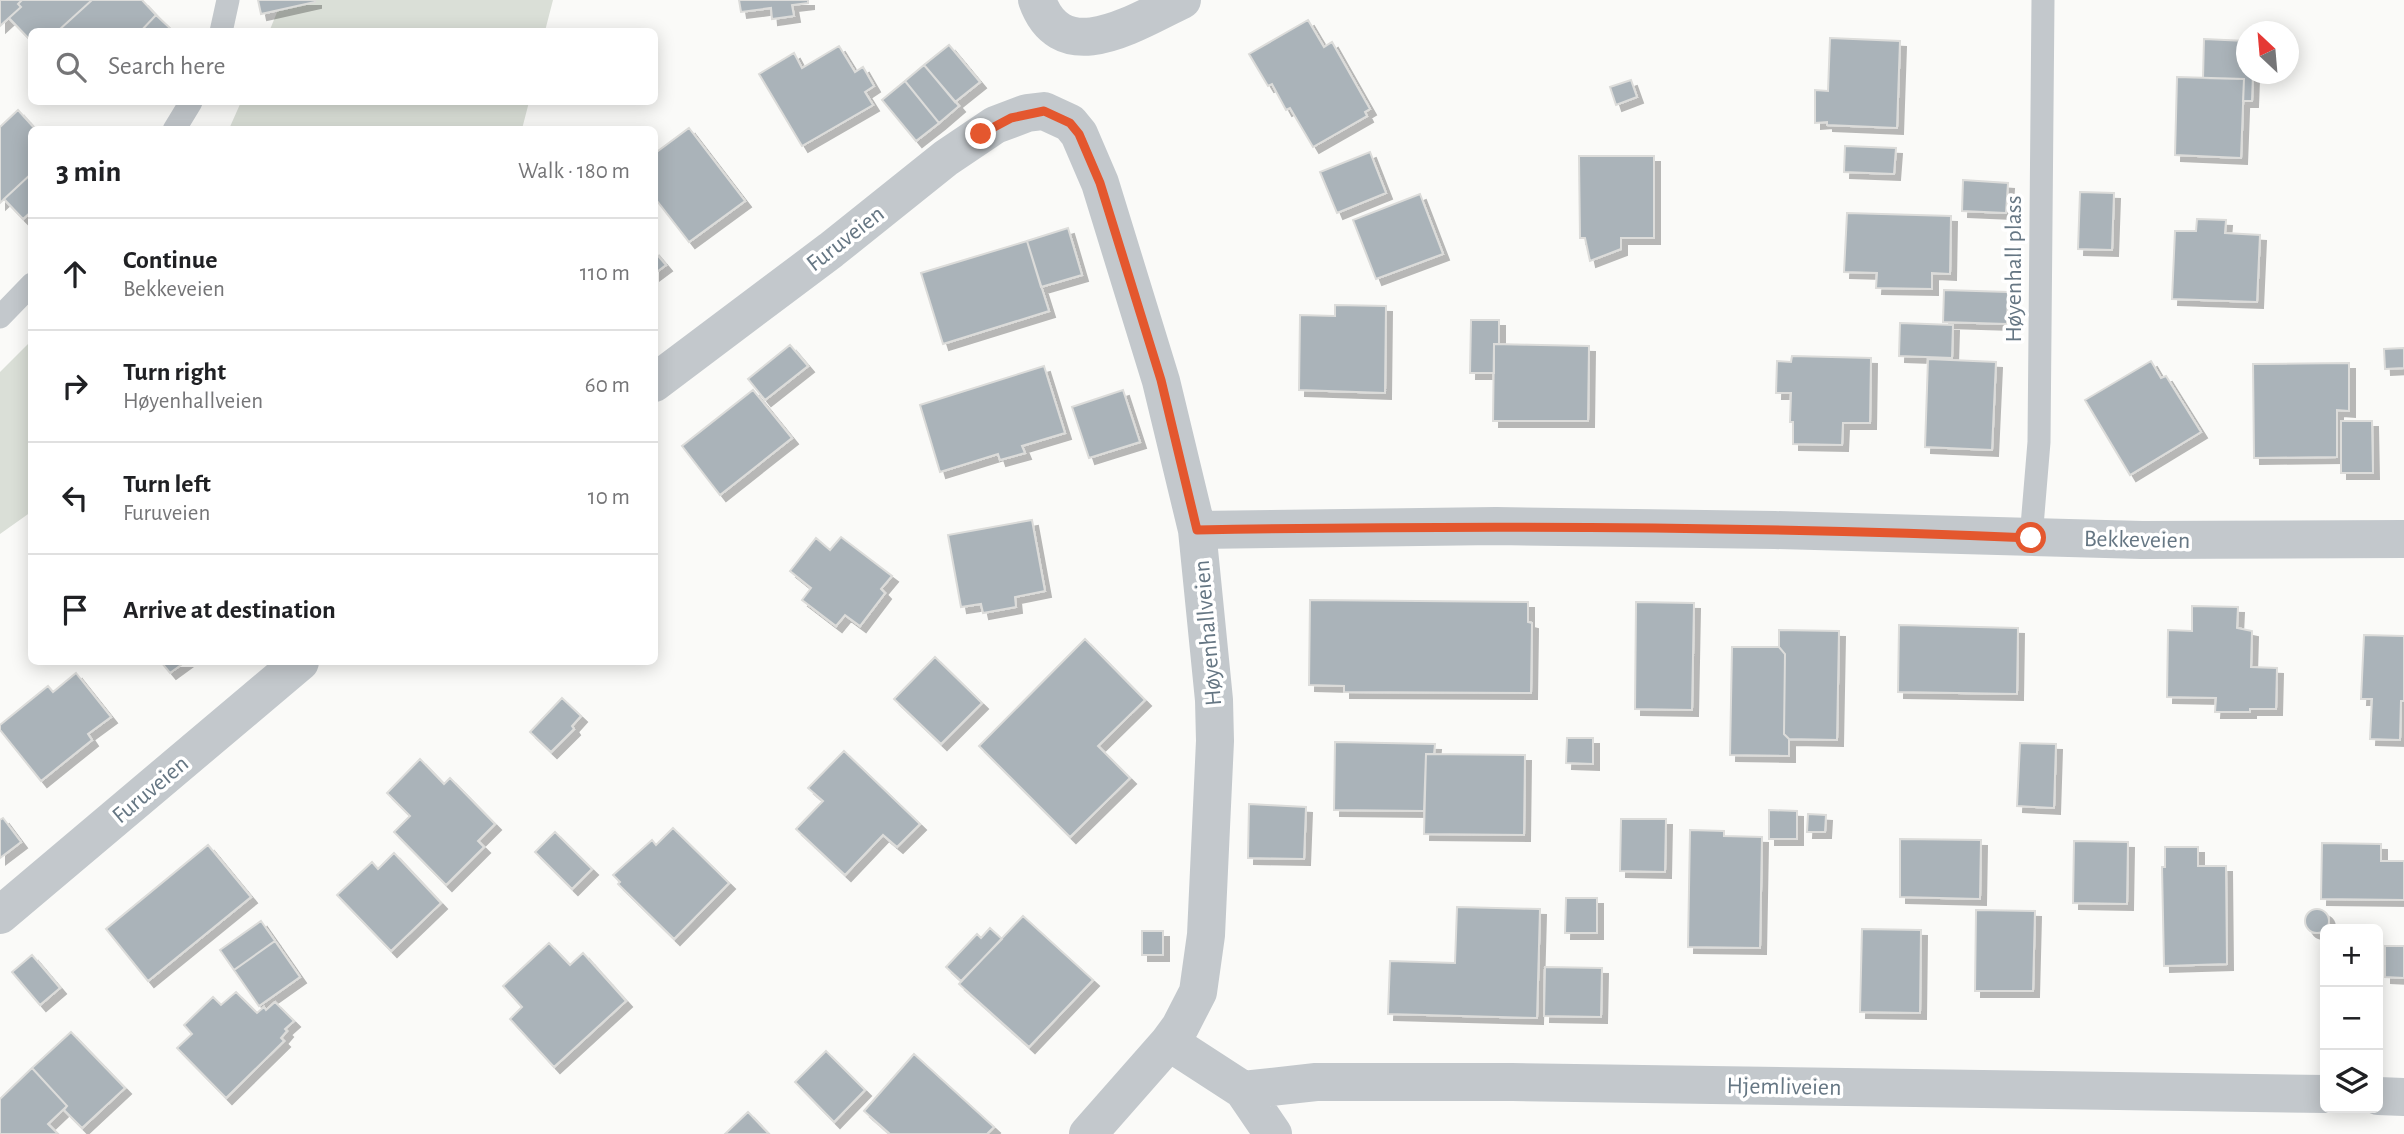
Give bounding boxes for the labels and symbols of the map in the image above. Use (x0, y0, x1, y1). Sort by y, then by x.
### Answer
north arrow (2236, 21, 2299, 84)
route end (965, 118, 996, 149)
street label: Høyenhall plass (2002, 195, 2026, 343)
street label: Furuveien (802, 201, 889, 276)
route start (2015, 522, 2046, 553)
street label: Bekkeveien (2084, 527, 2190, 553)
street label: Høyenhallveien (1190, 559, 1226, 707)
street label: Furuveien (108, 751, 193, 828)
street label: Hjemliveien (1726, 1074, 1842, 1100)

